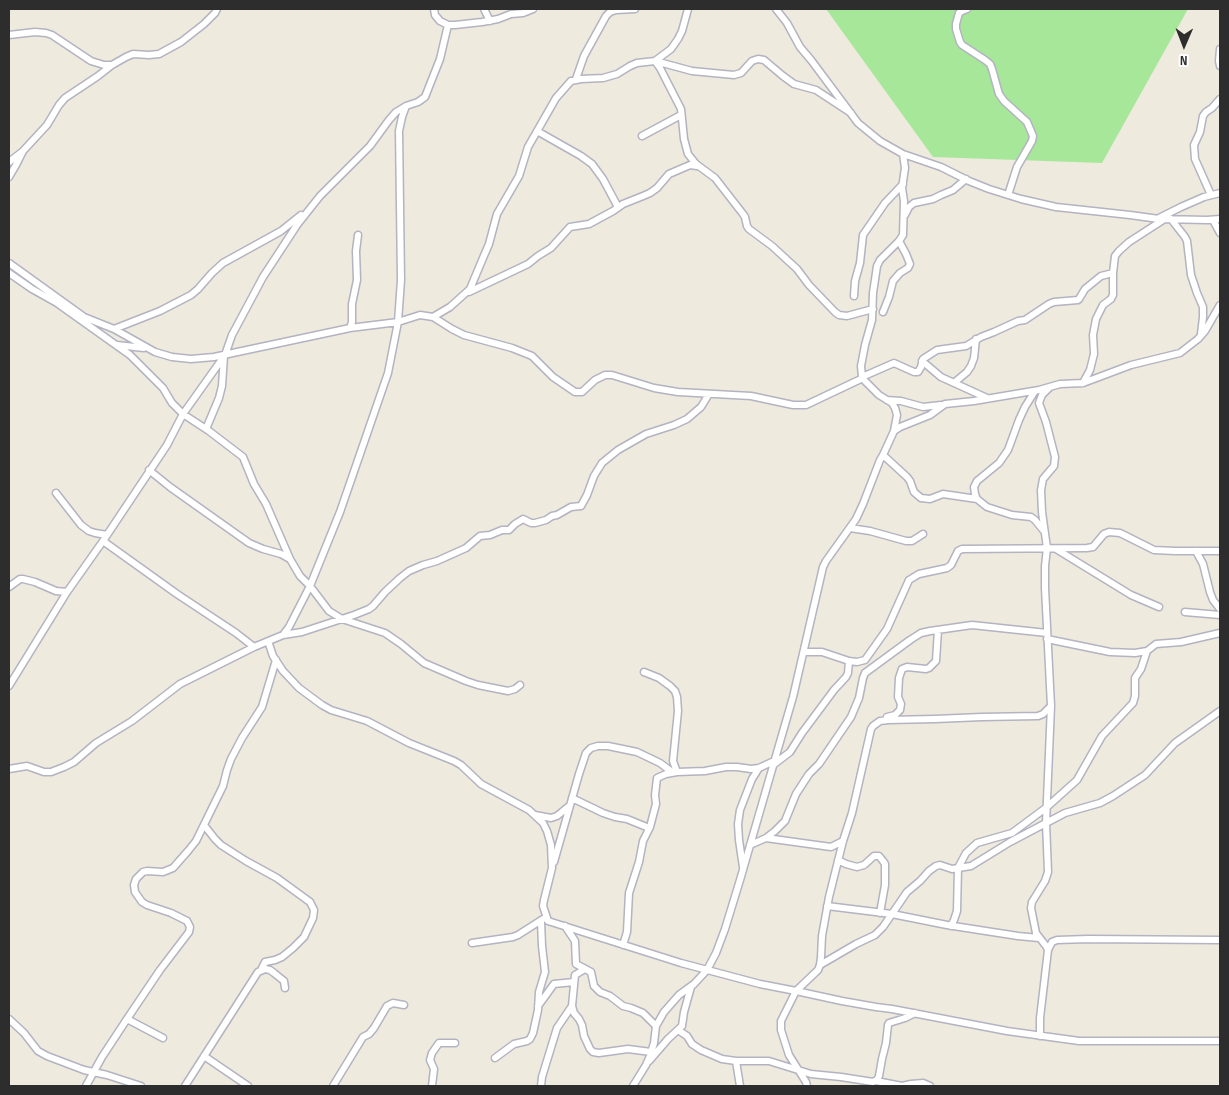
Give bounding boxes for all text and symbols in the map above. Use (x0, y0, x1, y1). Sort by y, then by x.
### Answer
north arrow (1159, 20, 1209, 70)
text: N (1180, 52, 1188, 69)

